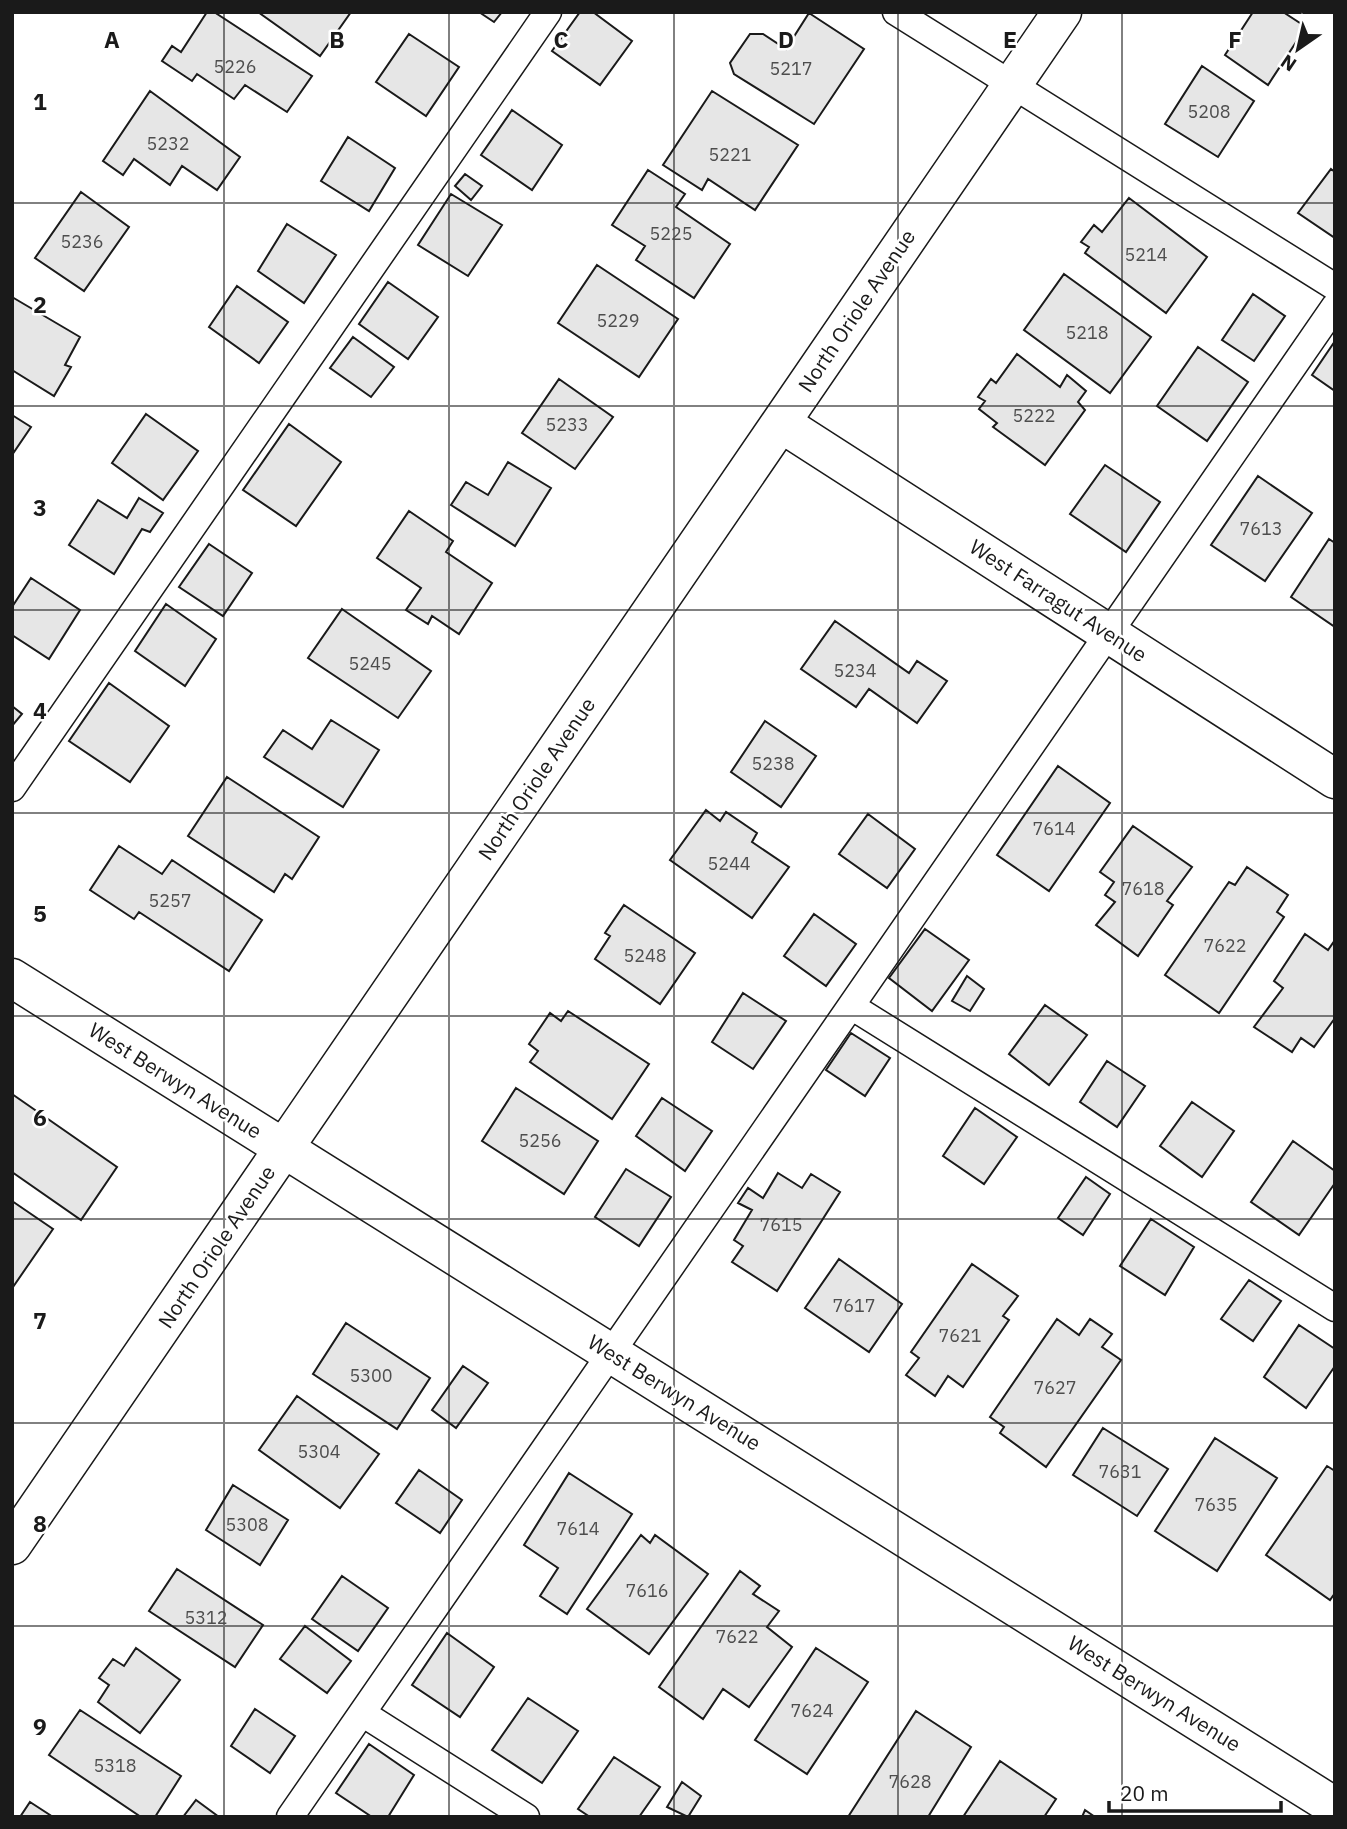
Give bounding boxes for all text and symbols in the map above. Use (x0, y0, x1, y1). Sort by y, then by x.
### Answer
north arrow (1263, 14, 1333, 84)
text: A (104, 24, 120, 54)
text: B (329, 24, 345, 54)
text: C (554, 24, 569, 54)
text: D (778, 24, 794, 54)
text: E (1003, 24, 1017, 54)
text: F (1228, 24, 1242, 54)
text: N (1276, 49, 1301, 77)
house number: 5226 (213, 55, 257, 78)
house number: 5217 (769, 57, 813, 80)
text: 1 (33, 86, 47, 116)
house number: 5208 (1187, 100, 1231, 123)
house number: 5232 (146, 132, 190, 155)
house number: 5221 (708, 143, 752, 166)
house number: 5225 (649, 222, 693, 245)
street label: North Oriole Avenue (791, 224, 921, 397)
house number: 5236 (60, 230, 104, 253)
house number: 5214 (1124, 243, 1168, 266)
text: 2 (33, 289, 47, 319)
house number: 5229 (596, 309, 640, 332)
house number: 5218 (1065, 321, 1109, 344)
house number: 5222 (1012, 404, 1056, 427)
house number: 5233 (545, 413, 589, 436)
text: 3 (33, 492, 47, 522)
house number: 7613 (1239, 517, 1283, 540)
street label: West Farragut Avenue (964, 532, 1153, 668)
house number: 5245 (348, 652, 392, 675)
house number: 5234 (833, 659, 877, 682)
street label: North Oriole Avenue (471, 692, 601, 865)
text: 4 (33, 695, 47, 725)
house number: 5238 (751, 752, 795, 775)
house number: 7614 (1032, 817, 1076, 840)
house number: 5244 (707, 852, 751, 875)
house number: 7618 (1121, 877, 1165, 900)
house number: 5257 (148, 889, 192, 912)
text: 5 (33, 898, 47, 928)
house number: 7622 (1203, 934, 1247, 957)
house number: 5248 (623, 944, 667, 967)
street label: West Berwyn Avenue (84, 1016, 267, 1145)
text: 6 (33, 1102, 47, 1132)
house number: 5256 (518, 1129, 562, 1152)
street label: North Oriole Avenue (151, 1160, 281, 1333)
house number: 7615 (759, 1213, 803, 1236)
house number: 7617 (832, 1294, 876, 1317)
text: 7 (33, 1305, 47, 1335)
house number: 7621 (938, 1324, 982, 1347)
street label: West Berwyn Avenue (583, 1328, 766, 1457)
house number: 5300 (349, 1364, 393, 1387)
house number: 7627 (1033, 1376, 1077, 1399)
house number: 5304 (297, 1440, 341, 1463)
house number: 7631 (1098, 1460, 1142, 1483)
house number: 7635 (1194, 1493, 1238, 1516)
text: 8 (33, 1508, 47, 1538)
house number: 5308 (225, 1513, 269, 1536)
house number: 7614 (556, 1517, 600, 1540)
house number: 7616 (625, 1579, 669, 1602)
house number: 5312 (184, 1606, 228, 1629)
house number: 7622 (715, 1625, 759, 1648)
street label: West Berwyn Avenue (1063, 1629, 1246, 1758)
house number: 7624 (790, 1699, 834, 1722)
text: 9 (33, 1711, 47, 1741)
house number: 5318 (93, 1754, 137, 1777)
house number: 7628 (888, 1770, 932, 1793)
scale bar (1109, 1770, 1280, 1814)
text: 20 m (1120, 1779, 1169, 1807)

